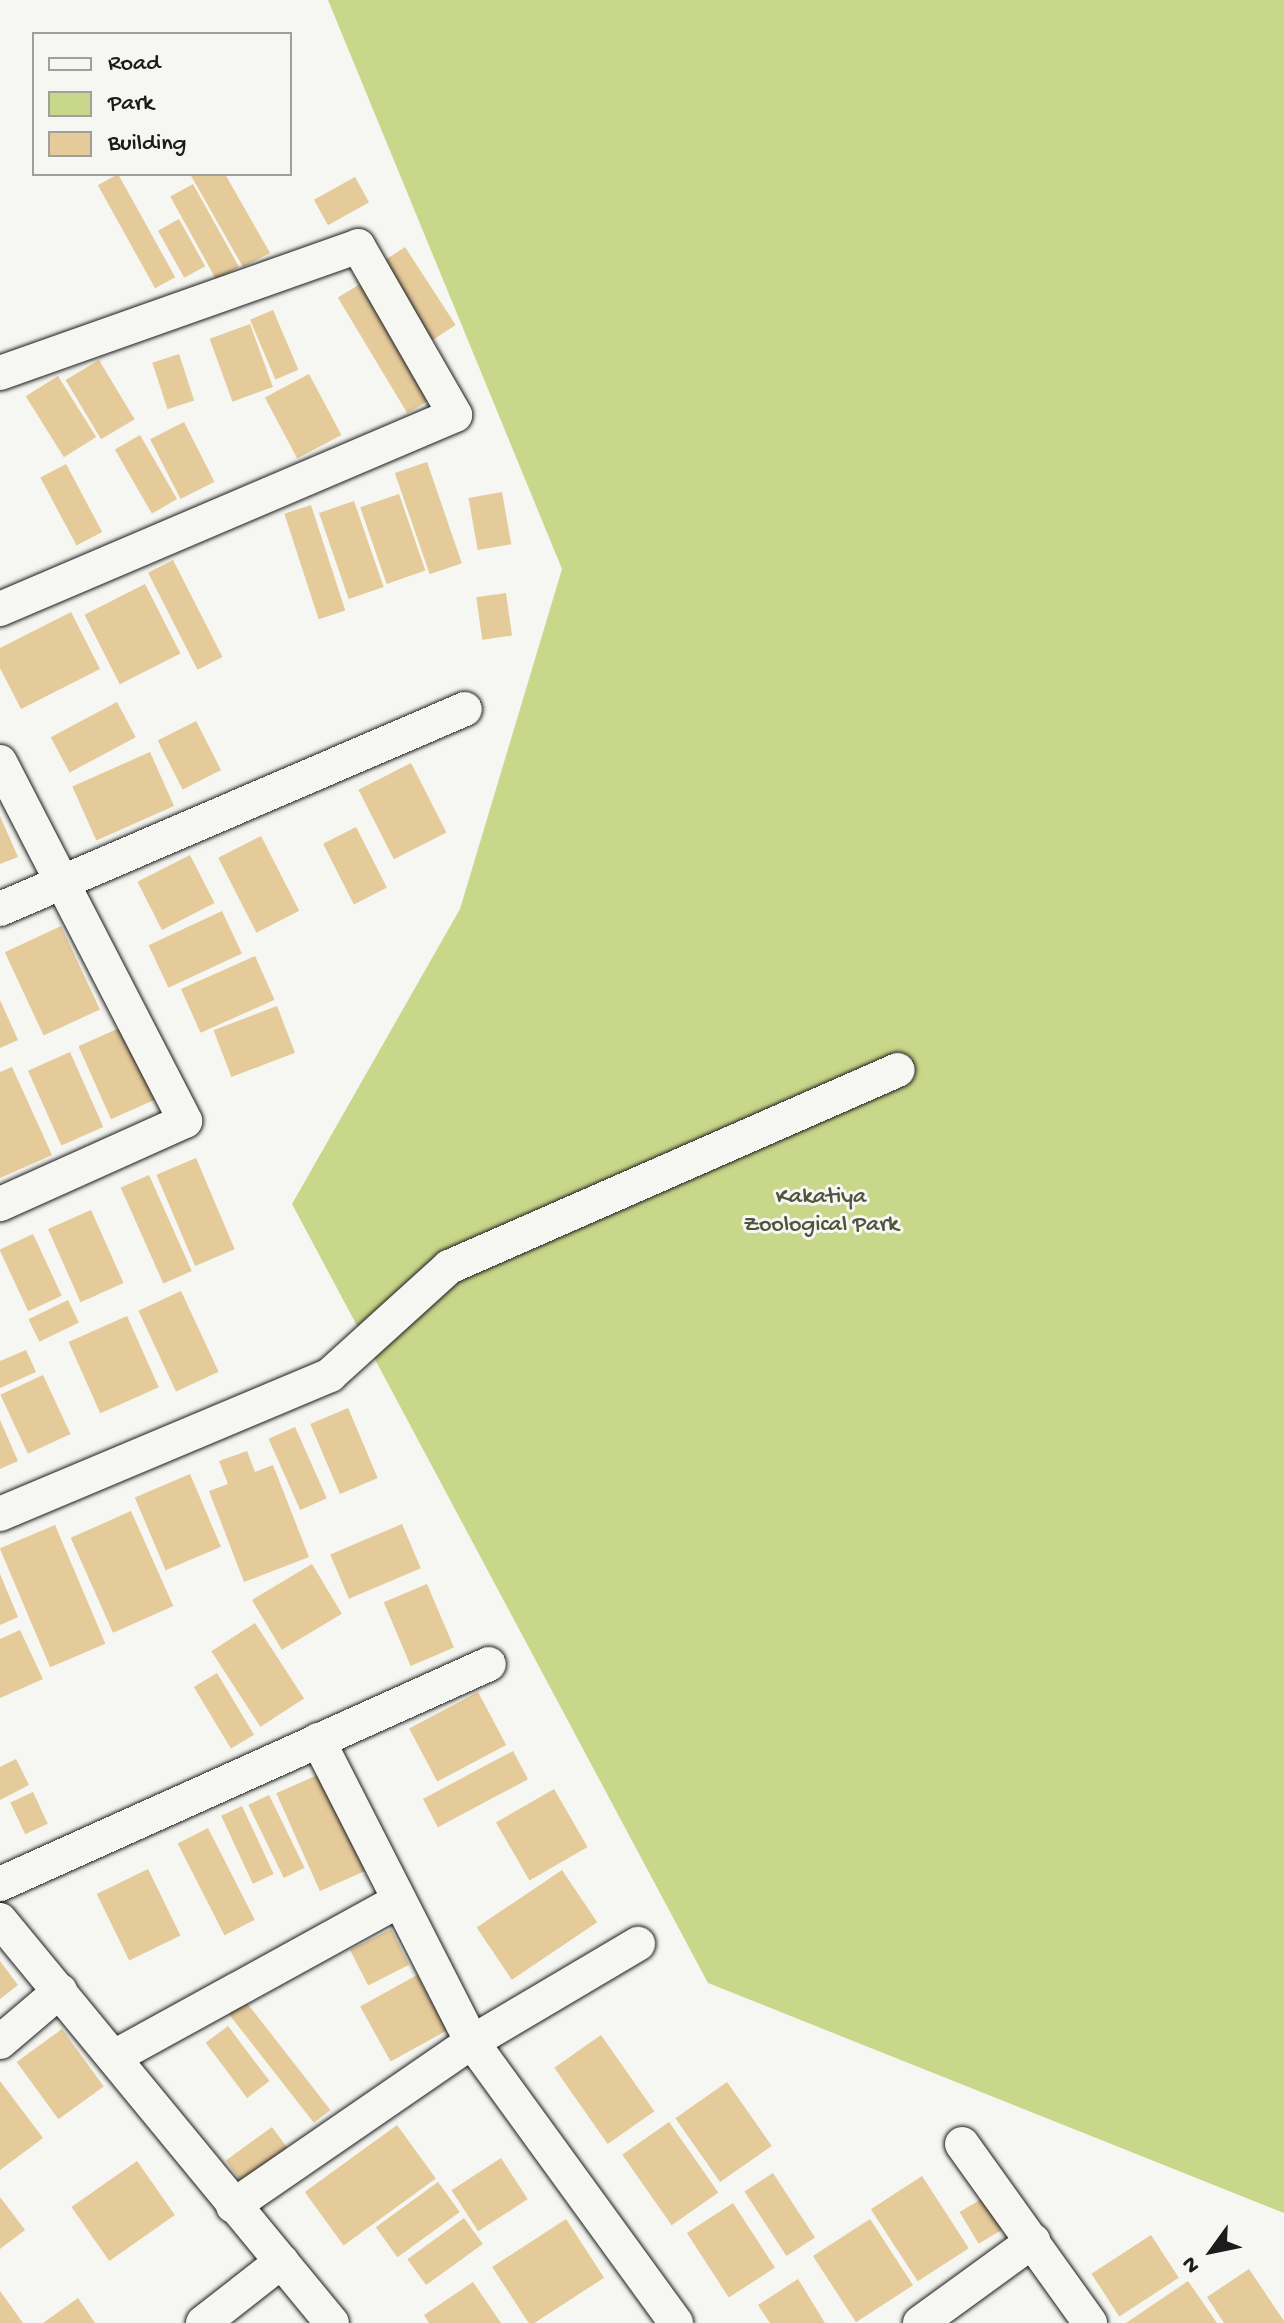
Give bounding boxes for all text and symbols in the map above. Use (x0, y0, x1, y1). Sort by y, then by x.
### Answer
legend (32, 32, 292, 176)
text: Road (108, 50, 160, 79)
text: Park (108, 90, 154, 119)
text: Building (108, 130, 186, 159)
park label: Kakatiya Zoological Park (743, 1184, 899, 1240)
north arrow (1172, 2211, 1252, 2291)
text: N (1177, 2251, 1207, 2277)

